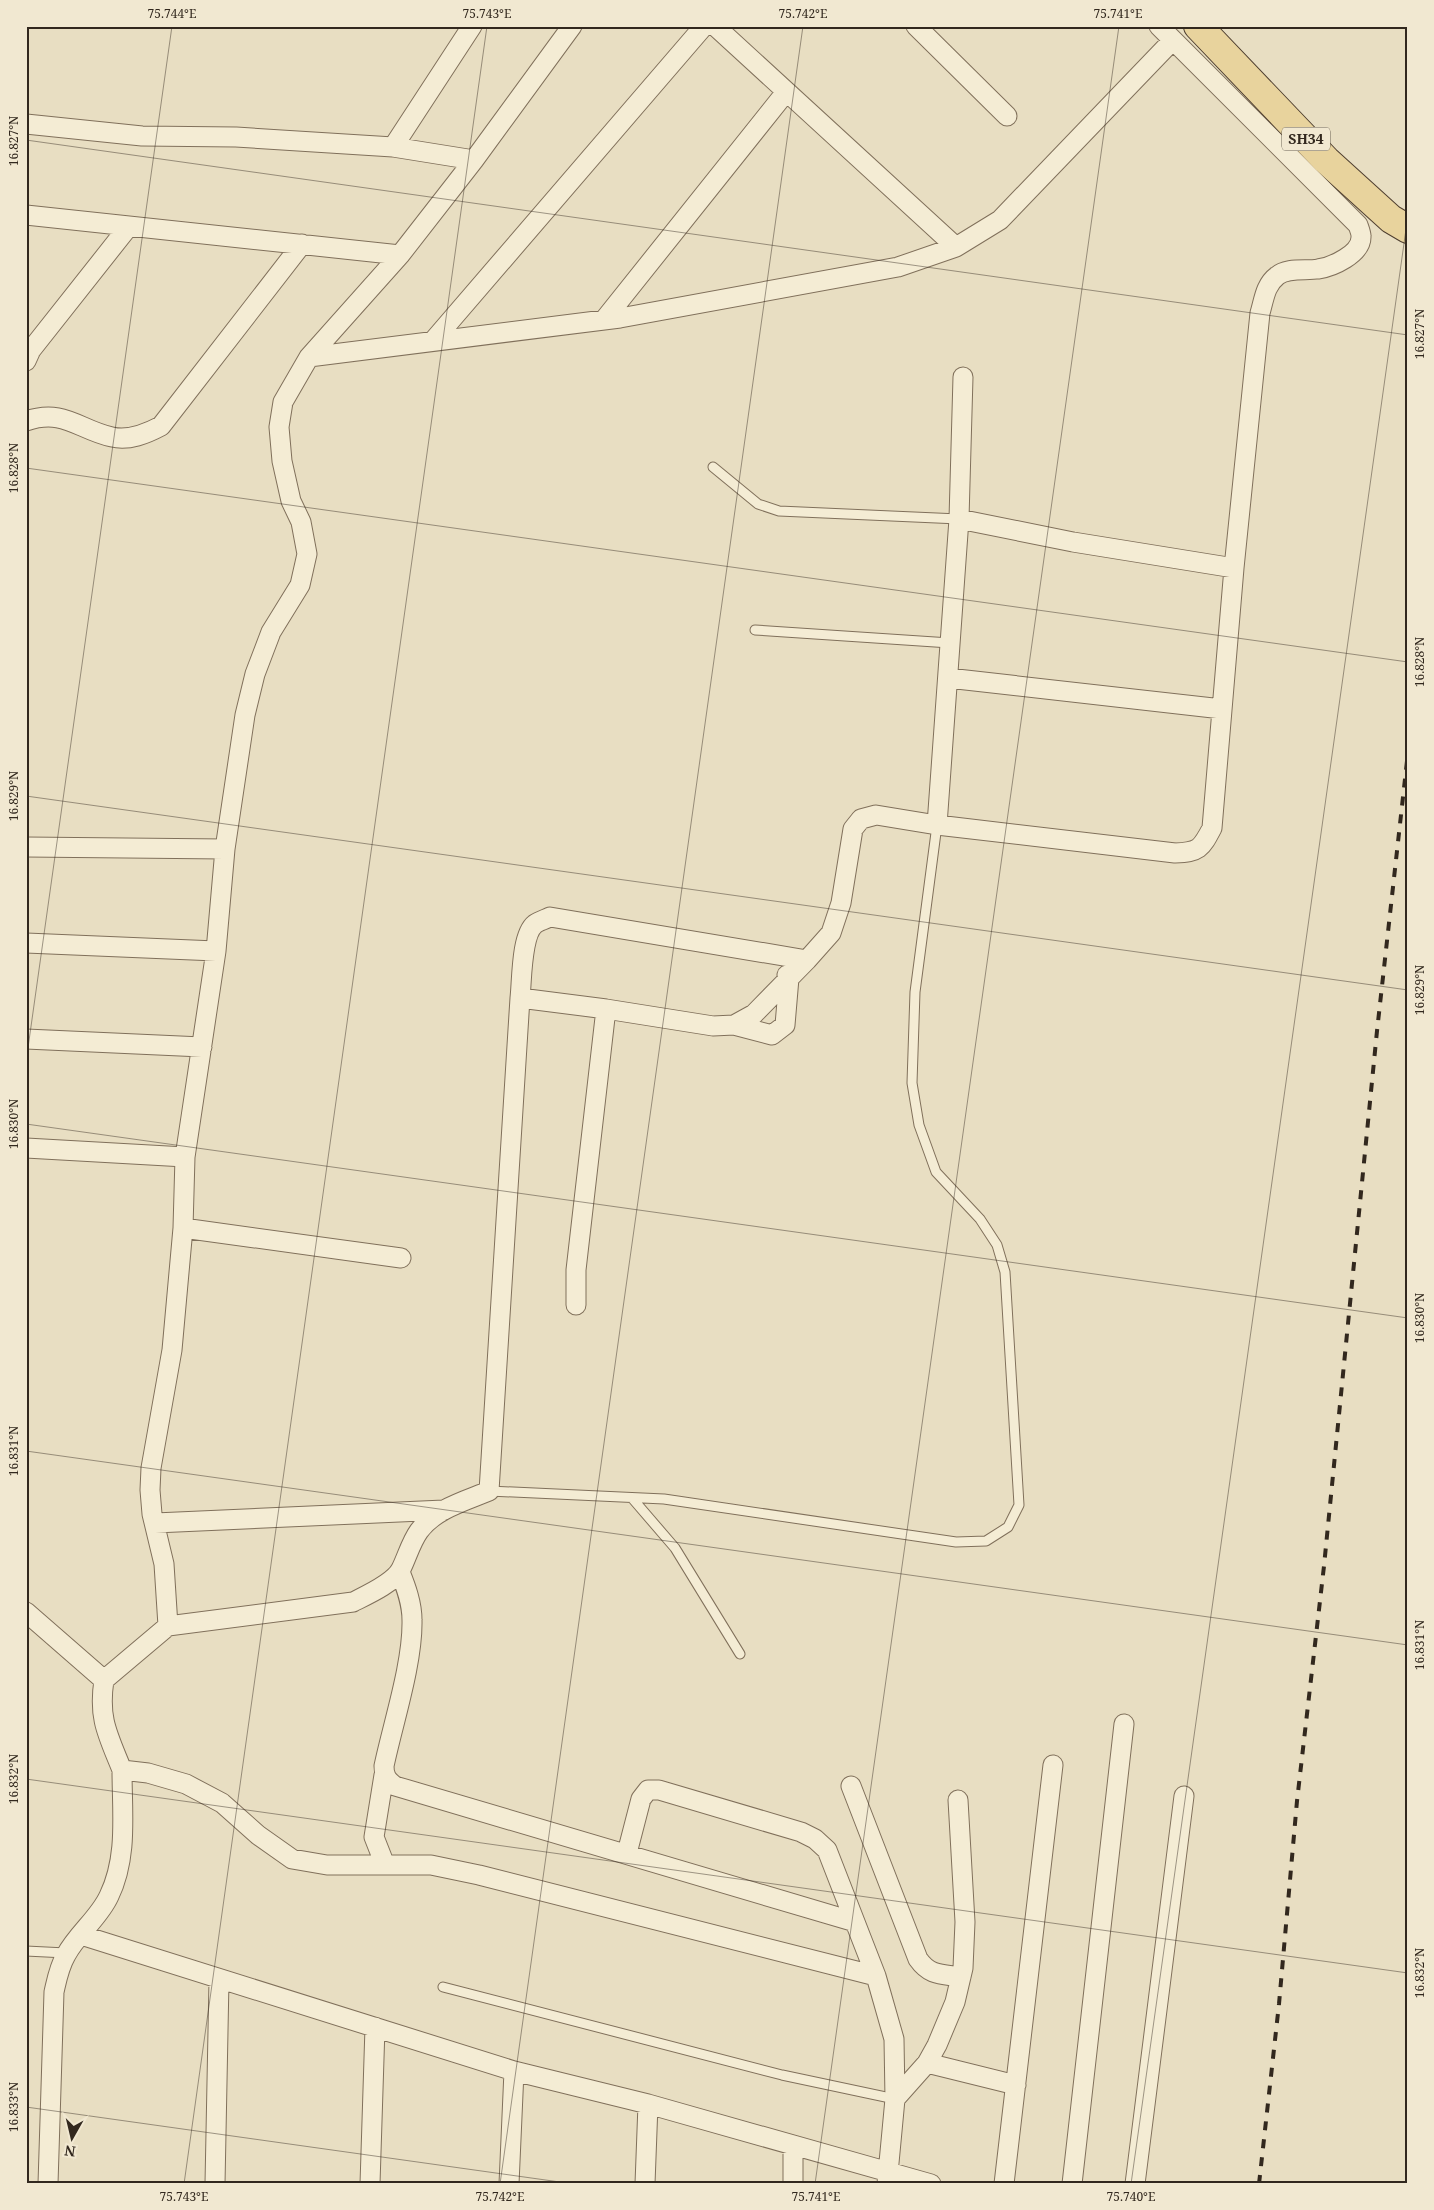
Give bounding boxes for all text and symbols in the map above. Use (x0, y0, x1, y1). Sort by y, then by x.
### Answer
text: 75.744°E (148, 5, 196, 22)
text: 75.743°E (463, 5, 511, 22)
text: 75.742°E (779, 5, 827, 22)
text: 75.741°E (1094, 5, 1142, 22)
text: 16.827°N (5, 116, 22, 166)
road number: SH34 (1282, 128, 1330, 150)
text: 16.827°N (1411, 309, 1428, 359)
text: 16.828°N (5, 443, 22, 493)
text: 16.828°N (1411, 637, 1428, 687)
text: 16.829°N (5, 771, 22, 821)
text: 16.829°N (1411, 965, 1428, 1015)
text: 16.830°N (5, 1099, 22, 1149)
text: 16.830°N (1411, 1293, 1428, 1343)
text: 16.831°N (5, 1426, 22, 1476)
text: 16.831°N (1411, 1620, 1428, 1670)
text: 16.832°N (5, 1754, 22, 1804)
text: 16.832°N (1411, 1948, 1428, 1998)
text: 16.833°N (5, 2082, 22, 2132)
north arrow (48, 2112, 98, 2162)
text: N (63, 2141, 77, 2162)
text: 75.743°E (160, 2188, 208, 2205)
text: 75.742°E (476, 2188, 524, 2205)
text: 75.741°E (792, 2188, 840, 2205)
text: 75.740°E (1107, 2188, 1155, 2205)

